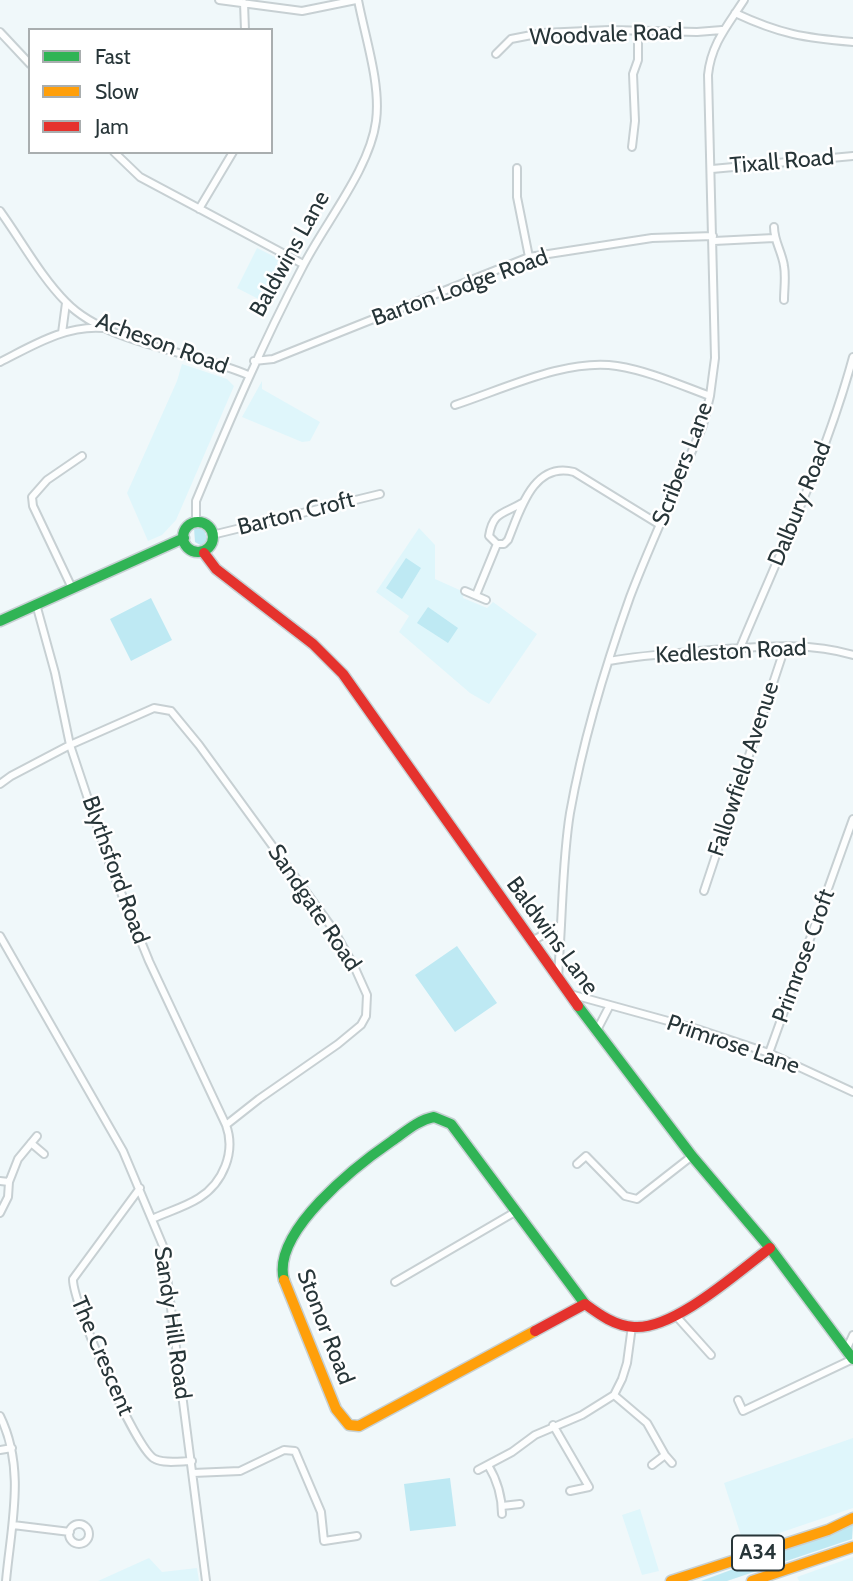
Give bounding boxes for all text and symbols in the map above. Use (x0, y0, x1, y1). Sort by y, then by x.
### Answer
street label: Woodvale Road (529, 19, 683, 51)
legend (28, 28, 273, 154)
text: Fast (95, 44, 131, 69)
text: Slow (95, 79, 139, 104)
text: Jam (95, 114, 129, 139)
street label: Tixall Road (729, 144, 835, 180)
street label: Baldwins Lane (244, 186, 336, 322)
street label: Barton Lodge Road (368, 243, 552, 333)
street label: Acheson Road (92, 307, 232, 381)
street label: Scribers Lane (647, 399, 719, 529)
street label: Dalbury Road (763, 438, 837, 570)
street label: Barton Croft (235, 486, 357, 542)
street label: Kedleston Road (655, 634, 807, 670)
street label: Fallowfield Avenue (703, 678, 785, 860)
street label: Blythsford Road (76, 792, 154, 948)
street label: Sandgate Road (261, 839, 367, 977)
street label: Baldwins Lane (500, 872, 604, 1000)
street label: Primrose Croft (767, 885, 841, 1027)
street label: Primrose Lane (663, 1009, 803, 1081)
street label: Sandy Hill Road (148, 1245, 196, 1401)
street label: Stonor Road (290, 1265, 360, 1389)
street label: The Crescent (65, 1292, 139, 1420)
road number: A34 (732, 1536, 784, 1570)

